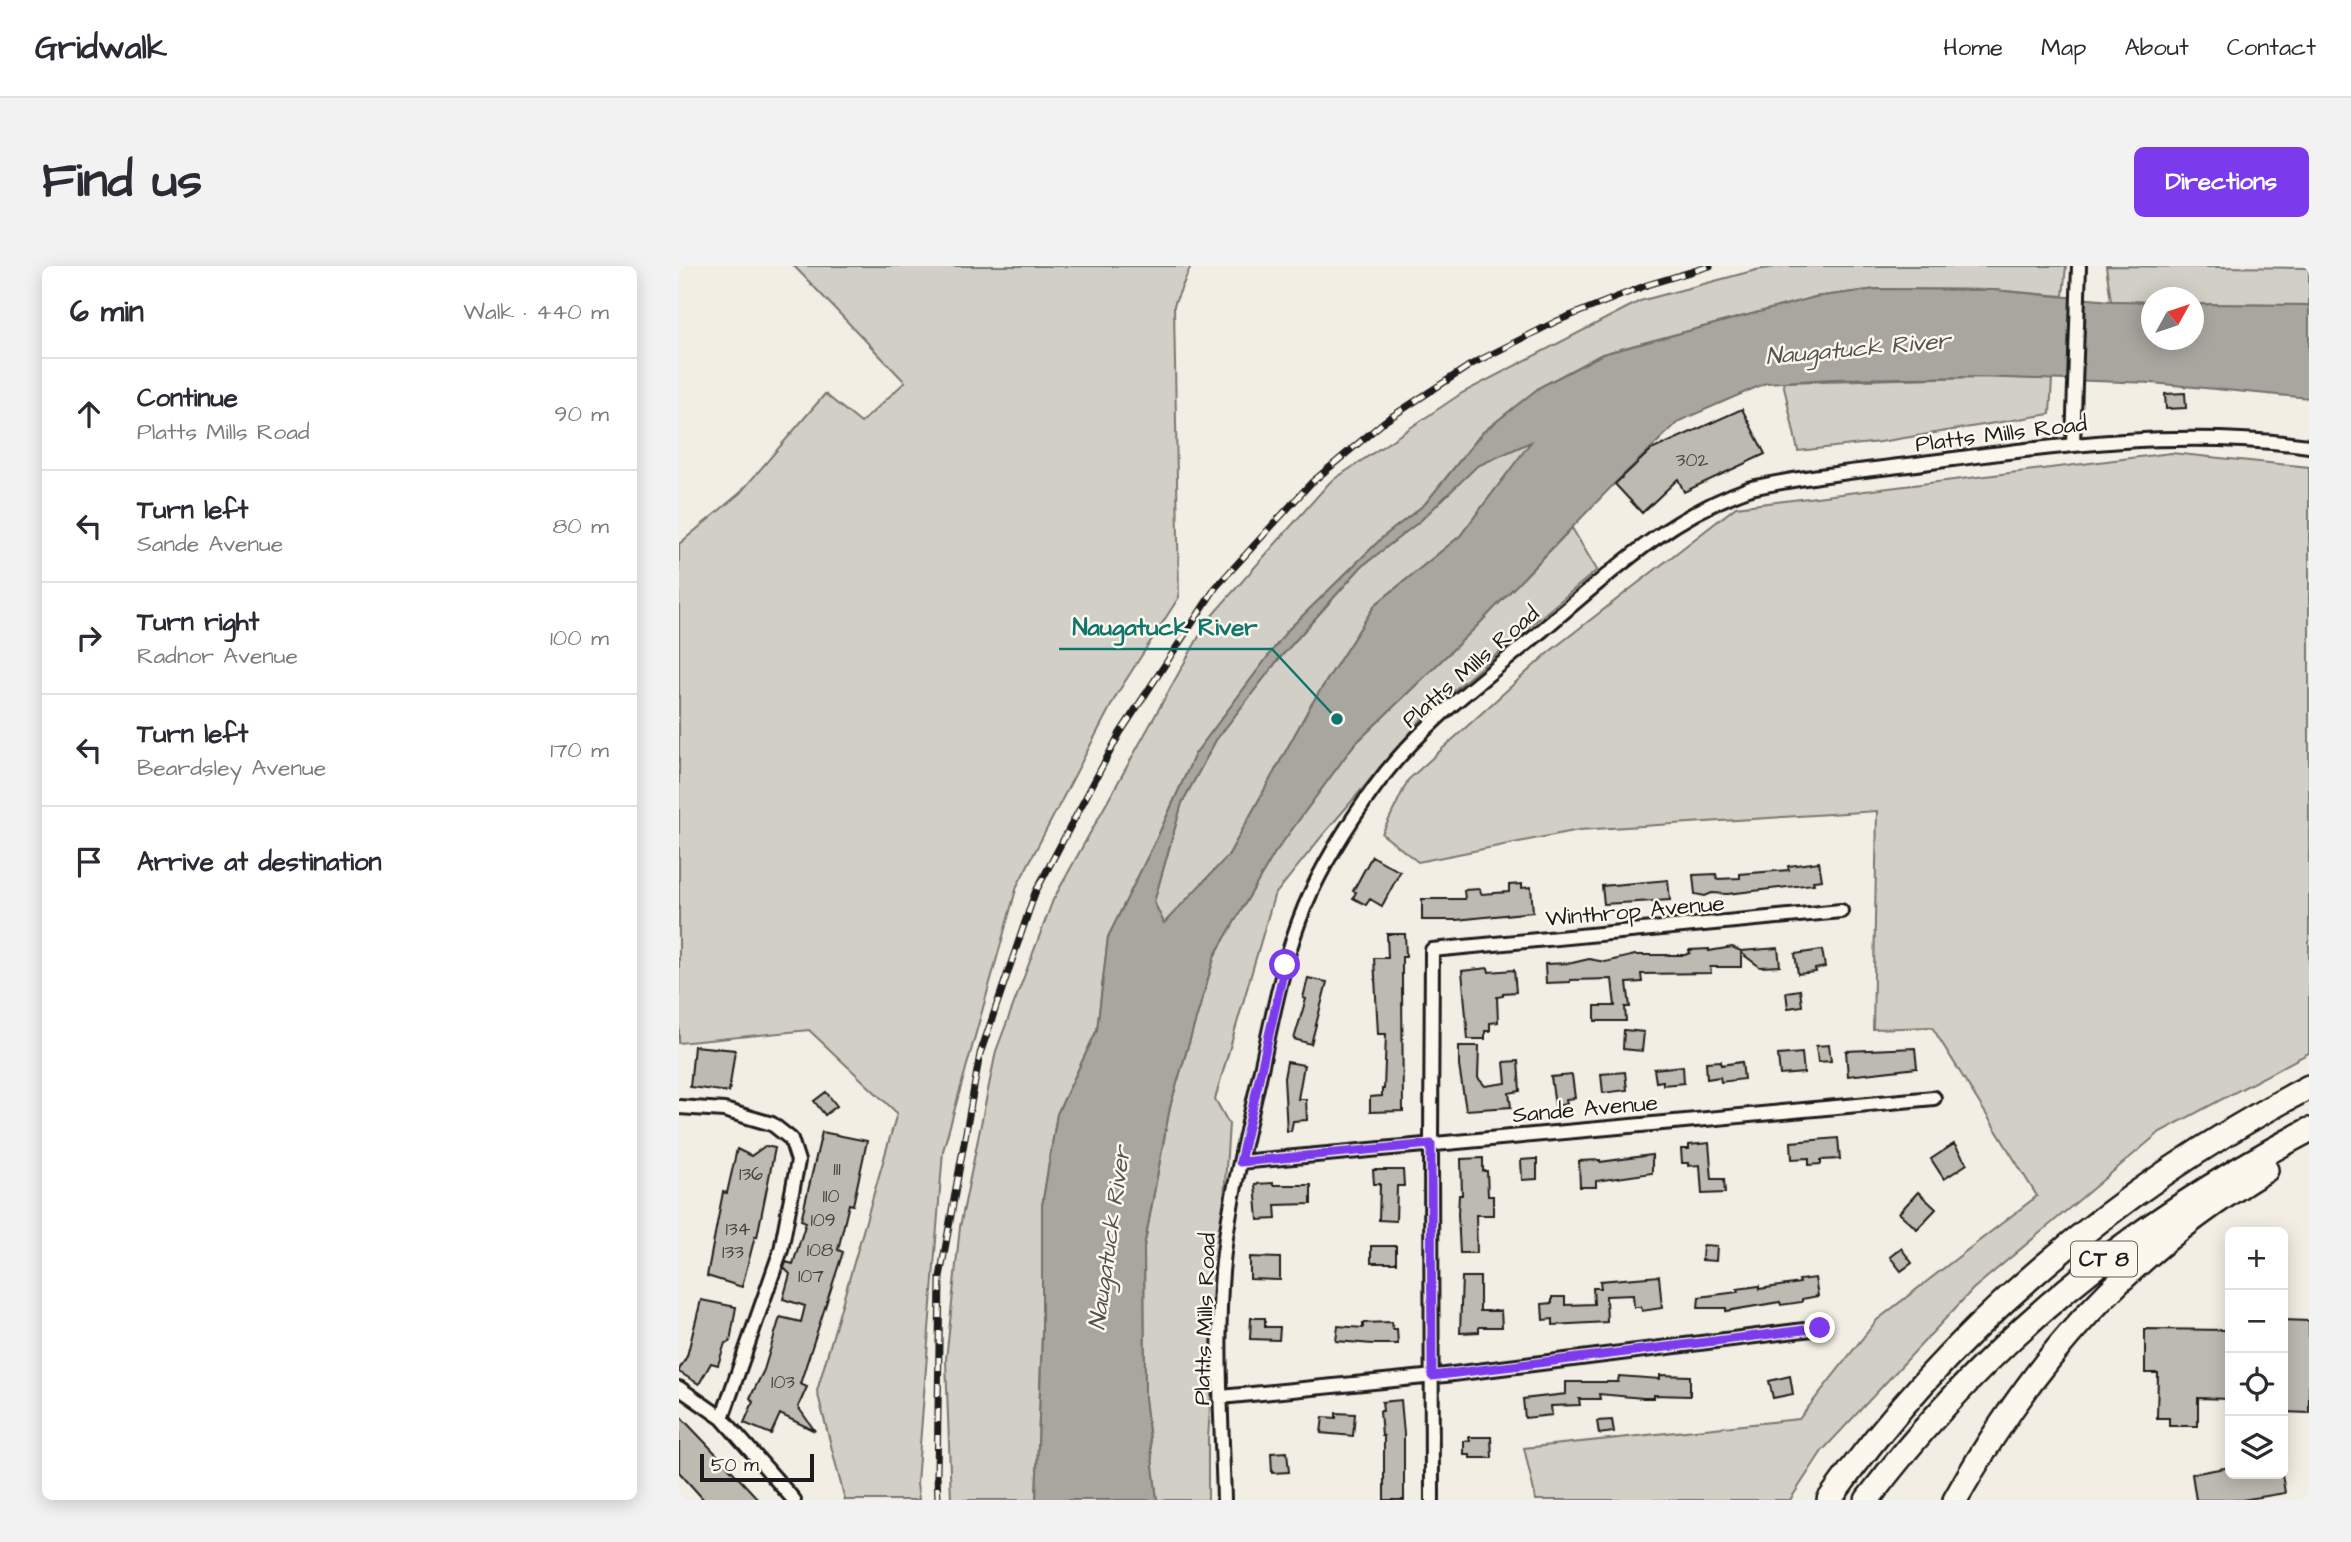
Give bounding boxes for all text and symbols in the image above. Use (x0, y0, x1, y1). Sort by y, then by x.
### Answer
text: Gridwalk (35, 25, 167, 71)
text: Home (1943, 31, 2003, 65)
text: Map (2041, 31, 2086, 65)
text: About (2124, 31, 2189, 65)
text: Contact (2227, 31, 2316, 65)
button: Directions (2134, 147, 2309, 217)
text: Find us (42, 148, 202, 216)
north arrow (2141, 287, 2204, 350)
text: 6 min (70, 291, 144, 333)
text: Walk · 440 m (463, 296, 609, 328)
water label: Naugatuck River (1765, 324, 1954, 375)
text: Continue (137, 380, 238, 416)
icon: ahead (70, 395, 108, 433)
text: 90 m (554, 398, 609, 430)
street label: Platts Mills Road (1913, 408, 2089, 460)
text: Platts Mills Road (137, 416, 310, 448)
house number: 302 (1676, 447, 1708, 474)
text: Turn left (137, 492, 248, 528)
icon: left (70, 507, 108, 545)
text: 80 m (552, 510, 609, 542)
text: Sande Avenue (137, 528, 283, 560)
street label: Platts Mills Road (1395, 598, 1546, 735)
text: Turn right (137, 604, 259, 640)
callout: Naugatuck River (1059, 604, 1272, 649)
text: Naugatuck River (1073, 611, 1258, 646)
icon: right (70, 619, 108, 657)
text: 100 m (550, 622, 609, 654)
text: Radnor Avenue (137, 640, 298, 672)
text: Turn left (137, 716, 248, 752)
icon: left (70, 731, 108, 769)
text: 170 m (550, 734, 609, 766)
text: Beardsley Avenue (137, 752, 326, 784)
icon: arrive (70, 843, 108, 881)
text: Arrive at destination (137, 844, 382, 880)
street label: Winthrop Avenue (1544, 887, 1726, 935)
route start (1269, 949, 1300, 980)
street label: Sande Avenue (1511, 1087, 1659, 1131)
water label: Naugatuck River (1080, 1142, 1141, 1332)
house number: 111 (833, 1156, 841, 1183)
house number: 136 (739, 1161, 763, 1188)
house number: 110 (823, 1183, 839, 1210)
house number: 109 (810, 1207, 836, 1234)
house number: 134 (725, 1216, 751, 1243)
map controls (2225, 1227, 2288, 1479)
button: + (2225, 1227, 2288, 1290)
street label: Platts Mills Road (1186, 1232, 1224, 1406)
house number: 108 (807, 1237, 833, 1264)
house number: 133 (722, 1239, 744, 1266)
road number: CT 8 (2071, 1242, 2137, 1276)
house number: 107 (798, 1263, 824, 1290)
button: − (2225, 1290, 2288, 1353)
route end (1804, 1312, 1835, 1343)
button: locate (2225, 1353, 2288, 1416)
house number: 103 (771, 1369, 795, 1396)
button: layers (2225, 1416, 2288, 1479)
scale bar (700, 1451, 814, 1483)
text: 50 m (711, 1452, 759, 1479)

